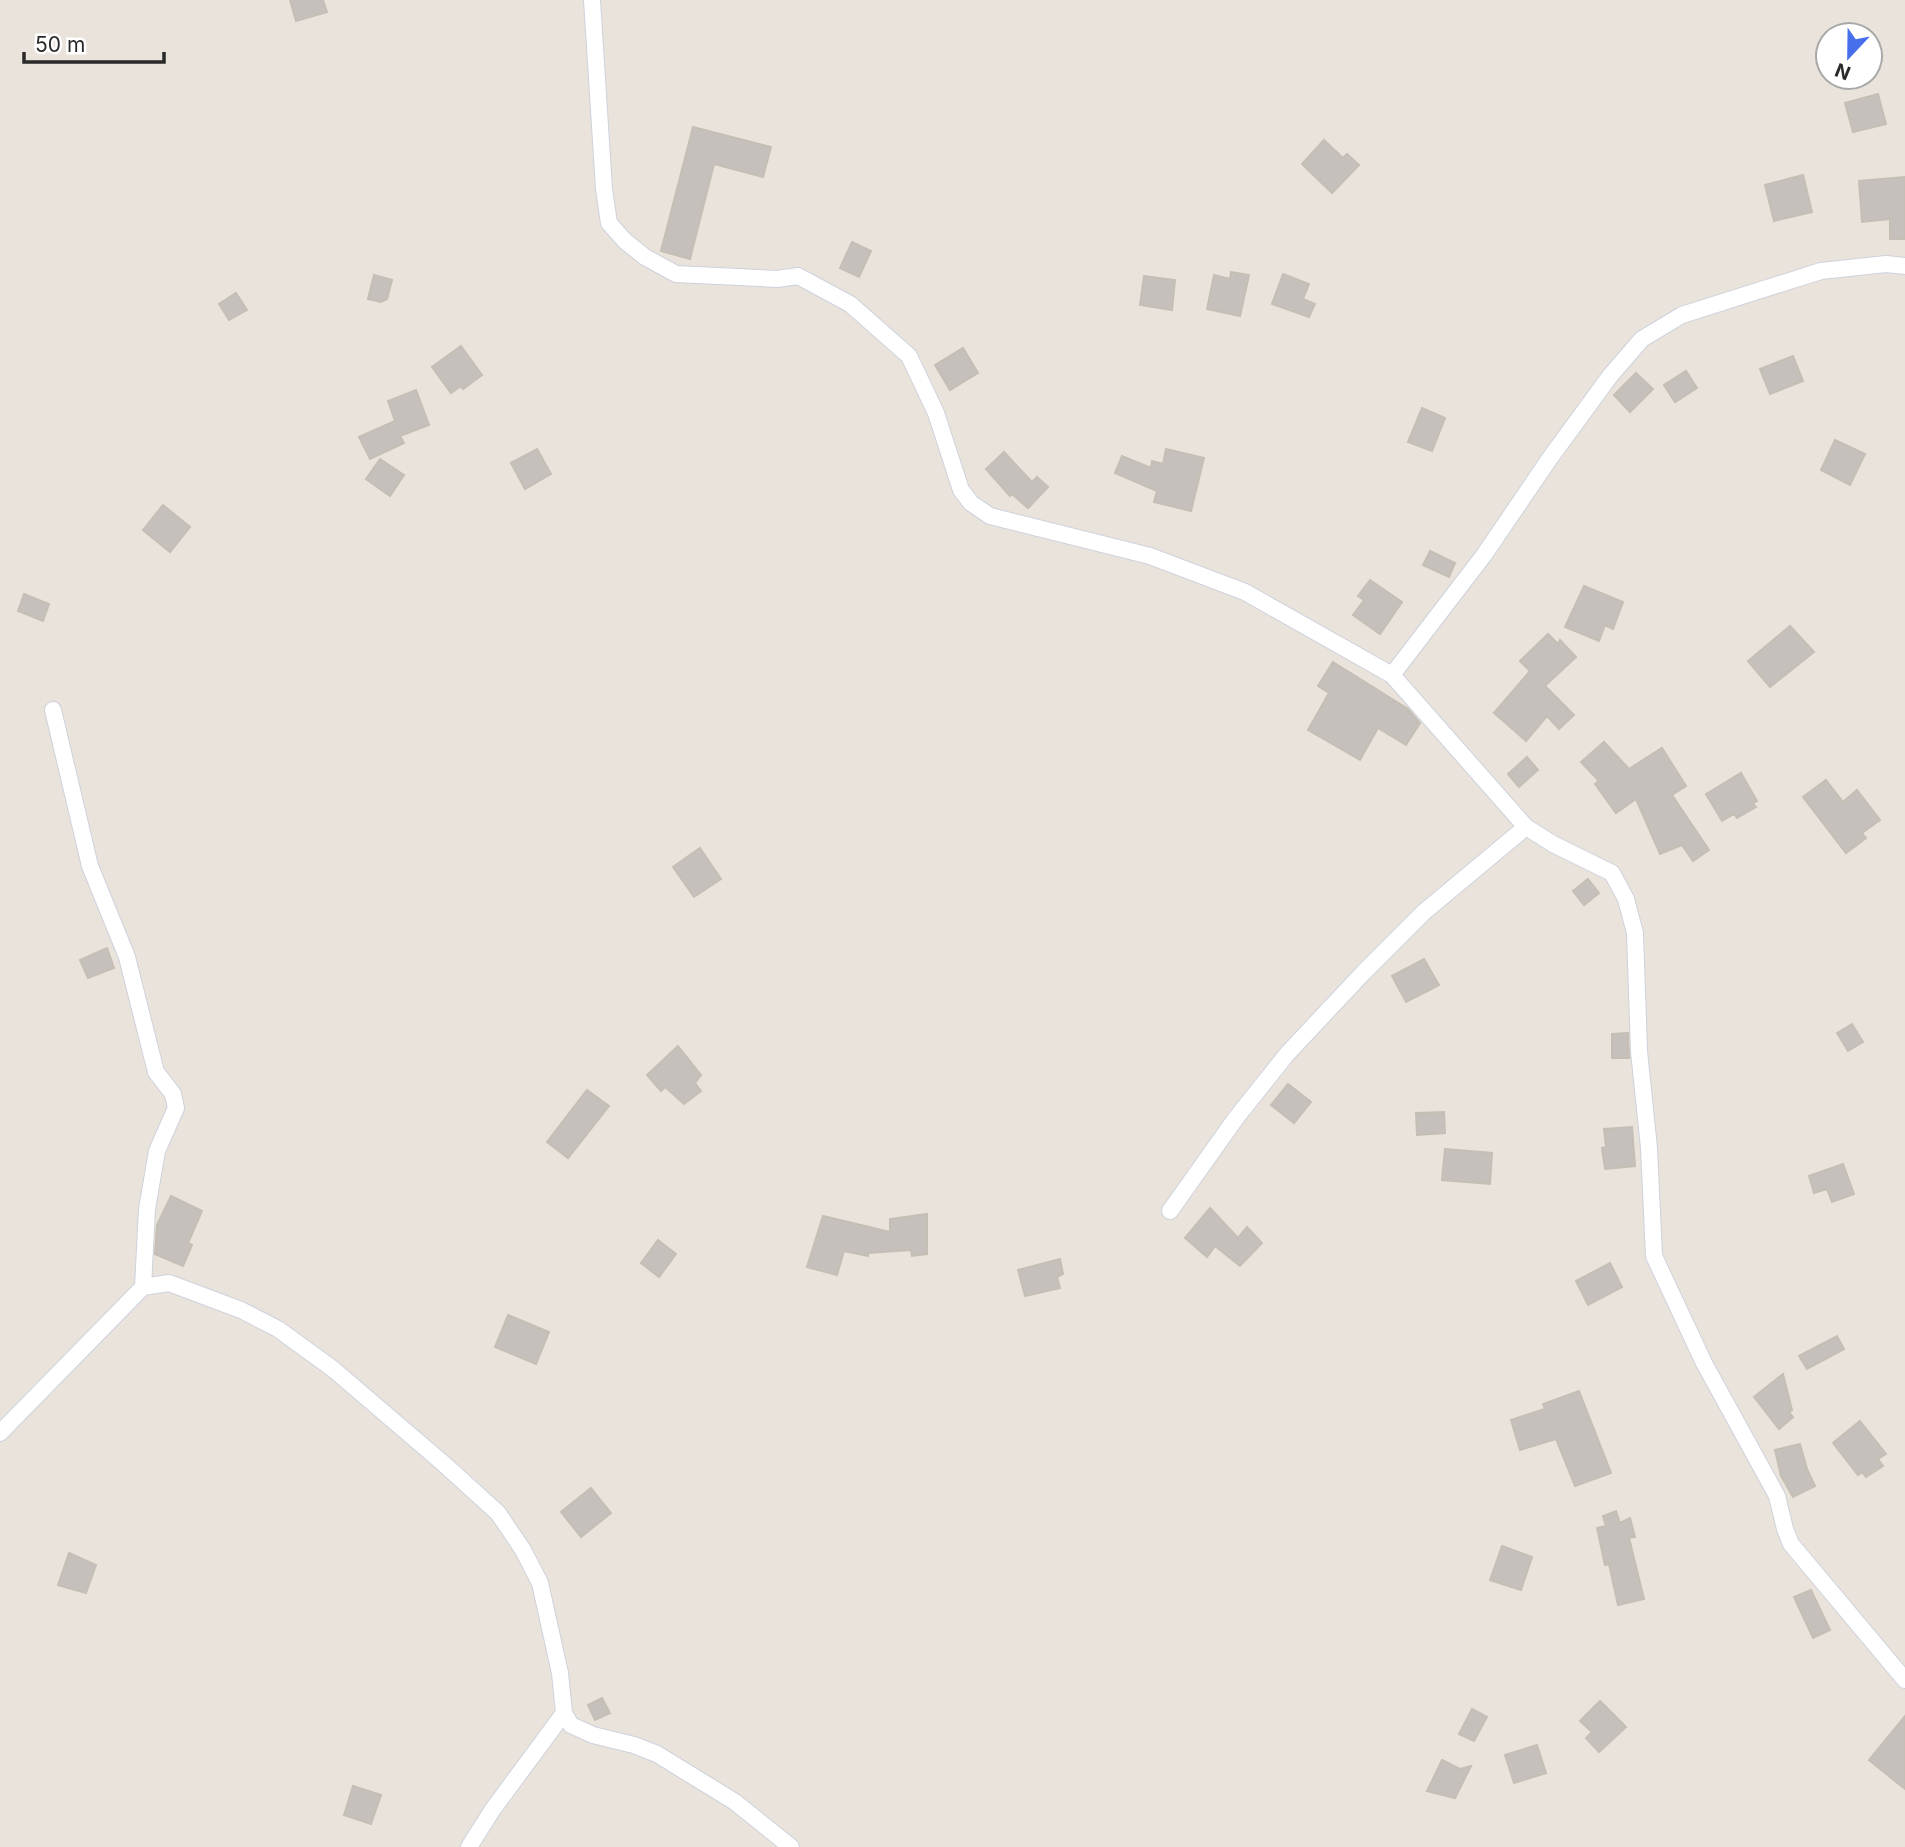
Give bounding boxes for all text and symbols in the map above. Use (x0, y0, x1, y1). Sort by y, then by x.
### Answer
scale bar (24, 21, 164, 65)
north arrow (1814, 21, 1884, 91)
text: 50 m (35, 32, 85, 57)
text: N (1832, 58, 1854, 85)

